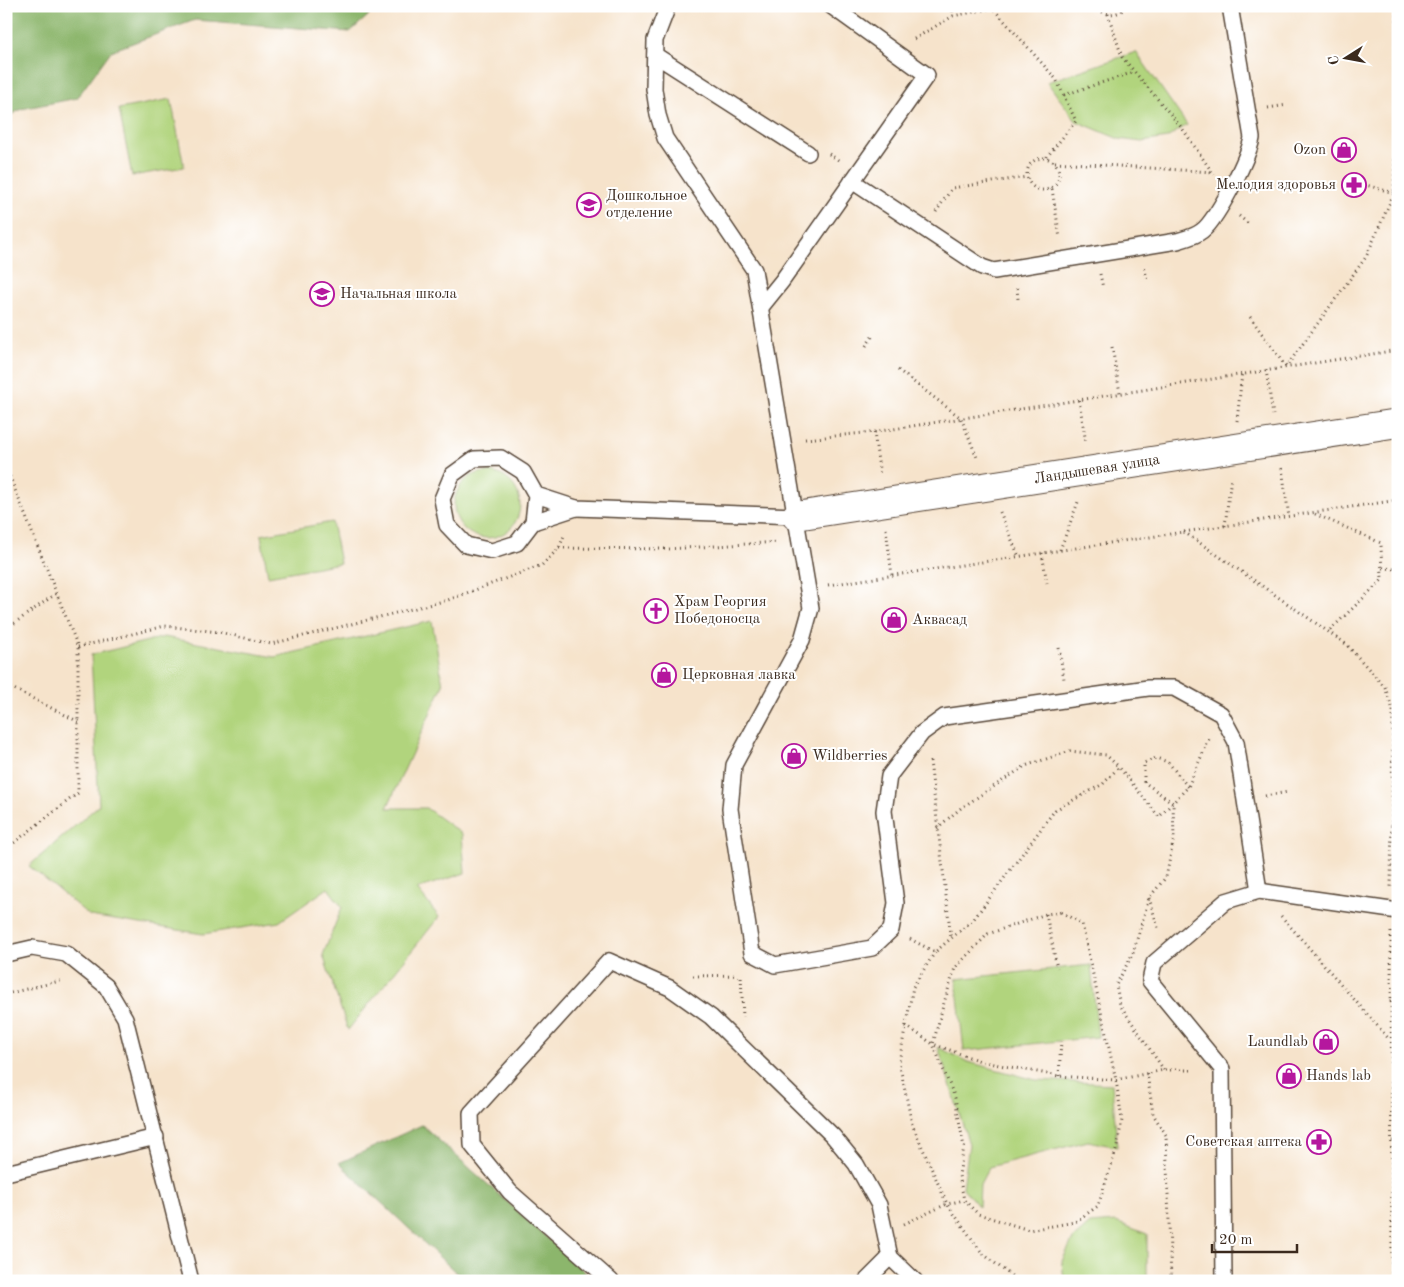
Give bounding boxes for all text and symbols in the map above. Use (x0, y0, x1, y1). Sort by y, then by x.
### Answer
north arrow (1322, 32, 1372, 82)
text: С (1326, 54, 1342, 66)
shop icon: Ozon (1331, 137, 1357, 163)
place label: Ozon (1293, 143, 1326, 158)
pharmacy icon: Мелодия здоровья (1341, 172, 1367, 198)
place label: Мелодия здоровья (1216, 178, 1336, 193)
place label: Дошкольное отделение (606, 189, 687, 221)
school or university icon: Дошкольное отделение (576, 192, 602, 218)
school or university icon: Начальная школа (309, 281, 335, 307)
place label: Начальная школа (340, 287, 458, 302)
street label: Ландышевая улица (1033, 453, 1162, 487)
place label: Храм Георгия Победоносца (674, 595, 767, 627)
church icon: Храм Георгия Победоносца (643, 598, 669, 624)
shop icon: Аквасад (881, 607, 907, 633)
place label: Аквасад (912, 613, 968, 628)
shop icon: Церковная лавка (651, 662, 677, 688)
place label: Церковная лавка (682, 668, 796, 683)
shop icon: Wildberries (781, 743, 807, 769)
place label: Wildberries (812, 749, 888, 764)
shop icon: Laundlab (1313, 1029, 1339, 1055)
place label: Laundlab (1247, 1035, 1308, 1050)
shop icon: Hands lab (1276, 1063, 1302, 1089)
place label: Hands lab (1306, 1069, 1371, 1084)
pharmacy icon: Советская аптека (1306, 1129, 1332, 1155)
place label: Советская аптека (1185, 1135, 1303, 1150)
scale bar (1212, 1222, 1296, 1254)
text: 20 m (1219, 1233, 1253, 1248)

